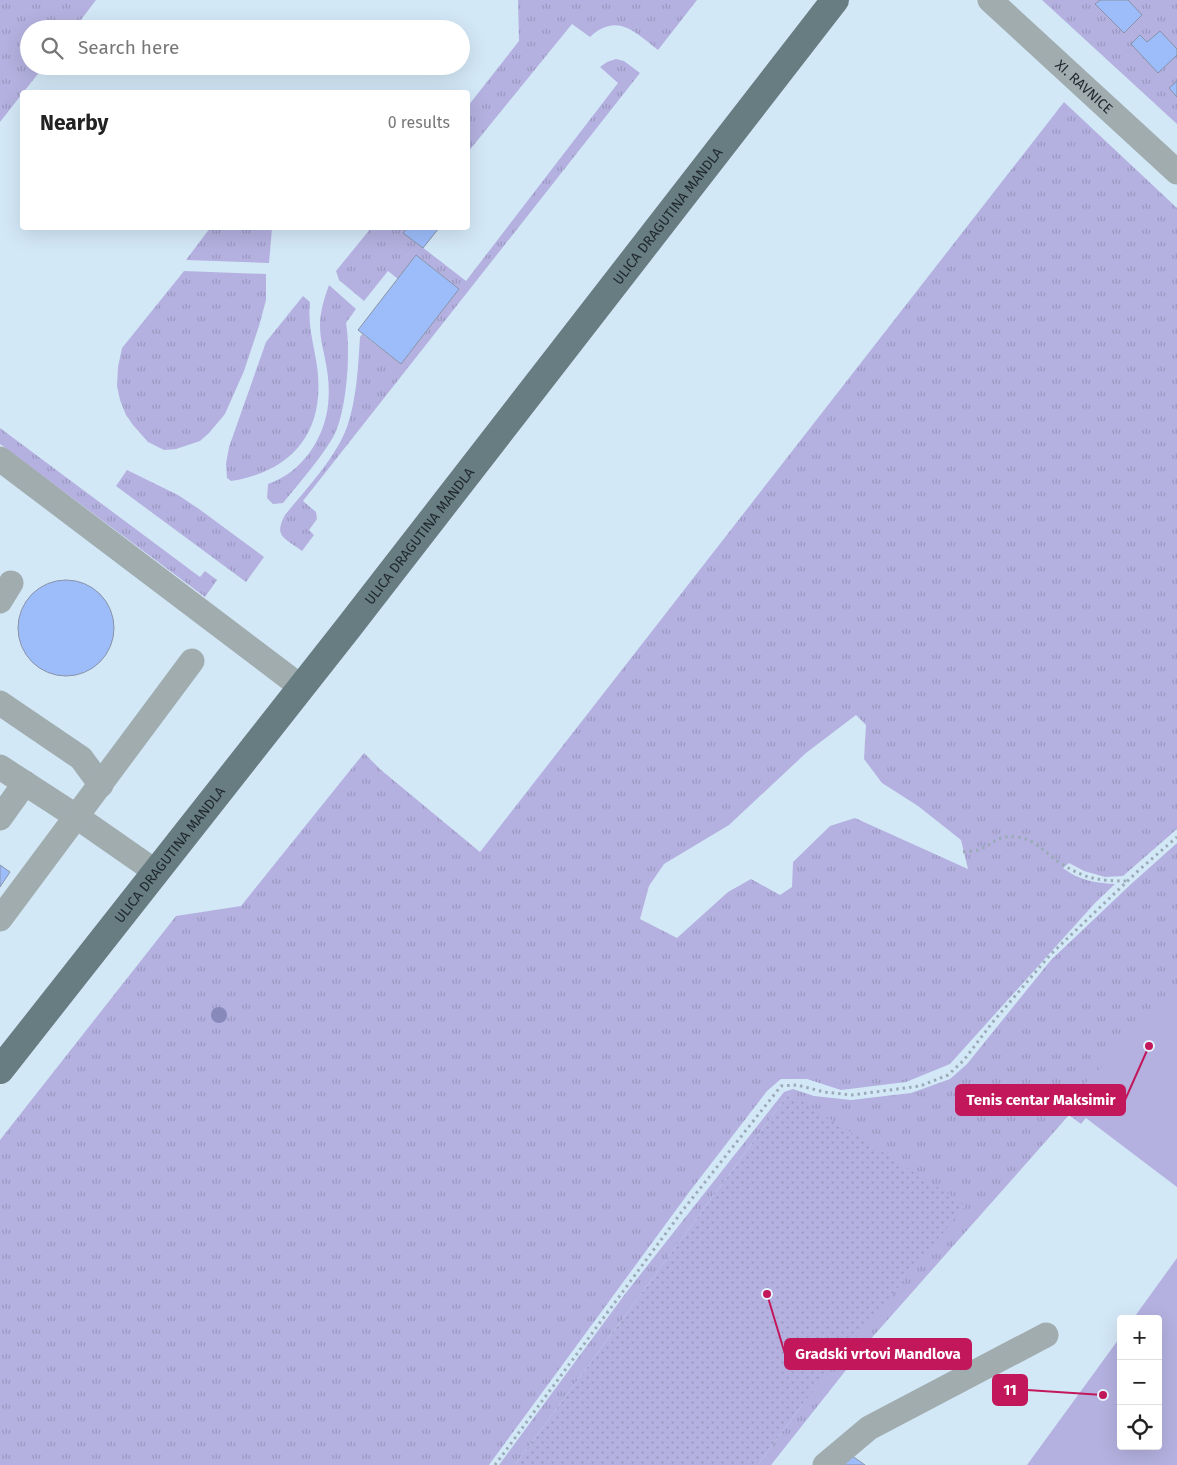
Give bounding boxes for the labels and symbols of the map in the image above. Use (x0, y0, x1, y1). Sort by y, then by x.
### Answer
street label: XI. RAVNICE (1052, 56, 1116, 118)
street label: ULICA DRAGUTINA MANDLA (610, 144, 726, 288)
street label: ULICA DRAGUTINA MANDLA (361, 464, 478, 608)
street label: ULICA DRAGUTINA MANDLA (111, 783, 229, 927)
callout: Tenis centar Maksimir (956, 1085, 1125, 1115)
text: Tenis centar Maksimir (966, 1091, 1117, 1109)
callout: Gradski vrtovi Mandlova (785, 1339, 971, 1369)
text: Gradski vrtovi Mandlova (795, 1345, 961, 1363)
callout: 11 (993, 1375, 1027, 1405)
text: 11 (1003, 1381, 1017, 1399)

